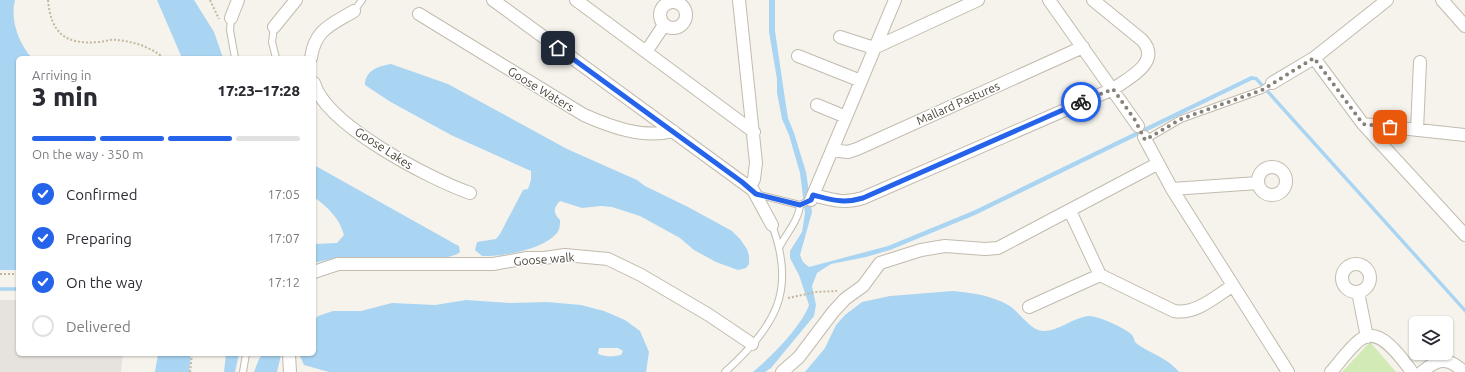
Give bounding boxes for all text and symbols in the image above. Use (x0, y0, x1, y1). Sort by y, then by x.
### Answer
pin (541, 31, 575, 65)
icon: home (547, 37, 569, 59)
street label: Goose Waters (506, 64, 576, 114)
text: Arriving in (32, 68, 91, 82)
street label: Mallard Pastures (914, 79, 1002, 127)
text: 3 min (32, 82, 98, 111)
text: 17:23–17:28 (217, 82, 300, 99)
courier (1061, 82, 1101, 122)
icon: bike (1070, 91, 1092, 113)
pin (1373, 110, 1407, 144)
icon: bag (1379, 116, 1401, 138)
street label: Goose Lakes (353, 124, 415, 172)
text: On the way · 350 m (32, 147, 144, 161)
icon: check (32, 183, 54, 205)
text: Confirmed (66, 186, 138, 203)
text: 17:05 (267, 187, 300, 201)
icon: check (32, 227, 54, 249)
text: Preparing (66, 230, 132, 247)
text: 17:07 (267, 231, 300, 245)
street label: Goose walk (513, 250, 575, 268)
icon: check (32, 271, 54, 293)
text: On the way (66, 274, 142, 291)
text: 17:12 (267, 275, 300, 289)
map controls (1409, 316, 1453, 360)
button: layers (1409, 316, 1453, 360)
text: Delivered (66, 318, 131, 335)

